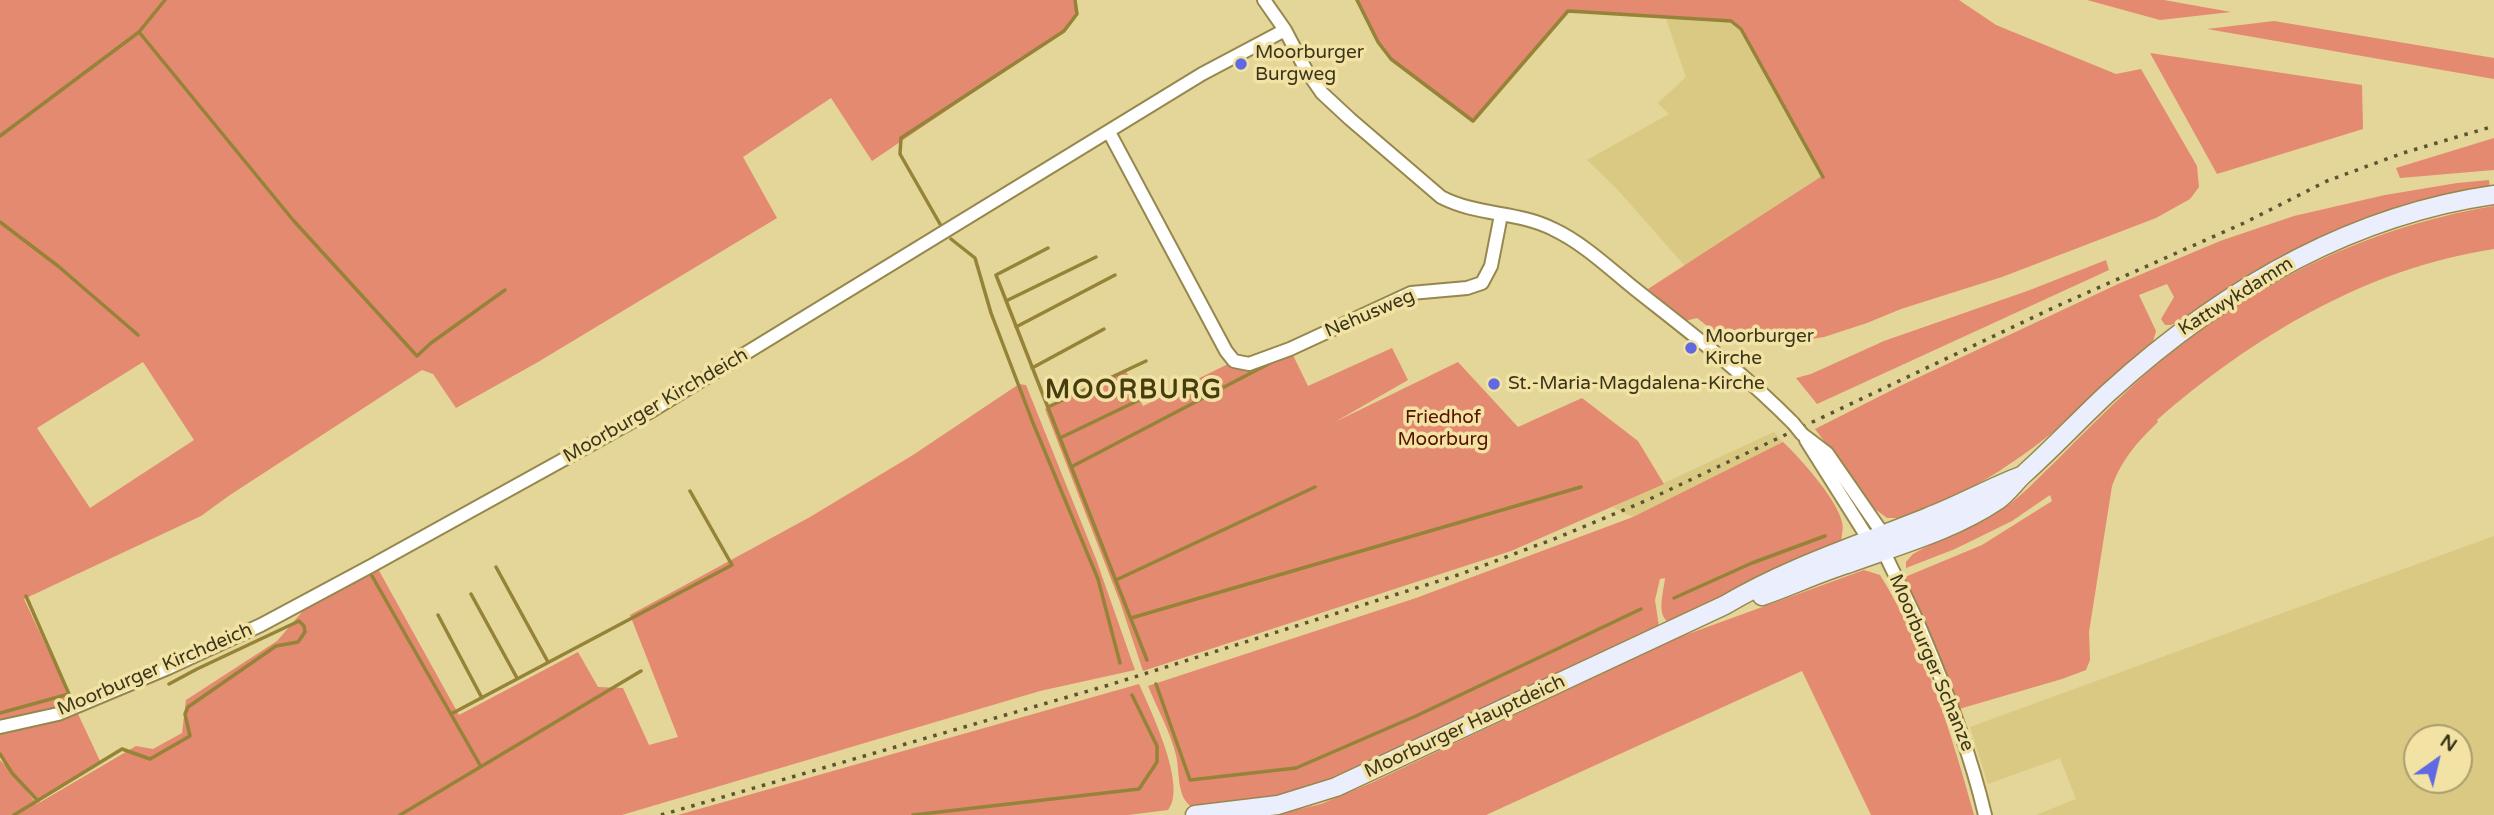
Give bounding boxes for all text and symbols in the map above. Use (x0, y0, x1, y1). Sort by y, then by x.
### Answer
place label: Moorburger Burgweg (1255, 42, 1364, 86)
marker: Moorburger Burgweg (1233, 56, 1249, 72)
street label: Kattwykdamm (2175, 253, 2297, 341)
street label: Nehusweg (1322, 285, 1418, 343)
place label: Moorburger Kirche (1705, 326, 1814, 370)
marker: Moorburger Kirche (1683, 340, 1699, 356)
street label: Moorburger Kirchdeich (560, 344, 752, 468)
place label: St.-Maria-Magdalena-Kirche (1508, 373, 1765, 395)
district label: MOORBURG (1046, 375, 1222, 407)
marker: St.-Maria-Magdalena-Kirche (1486, 376, 1502, 392)
park label: Friedhof Moorburg (1397, 407, 1489, 451)
street label: Moorburger Schanze (1883, 571, 1979, 755)
street label: Moorburger Kirchdeich (54, 619, 256, 721)
street label: Moorburger Hauptdeich (1361, 670, 1569, 784)
north arrow (2403, 724, 2473, 794)
text: N (2436, 730, 2461, 757)

